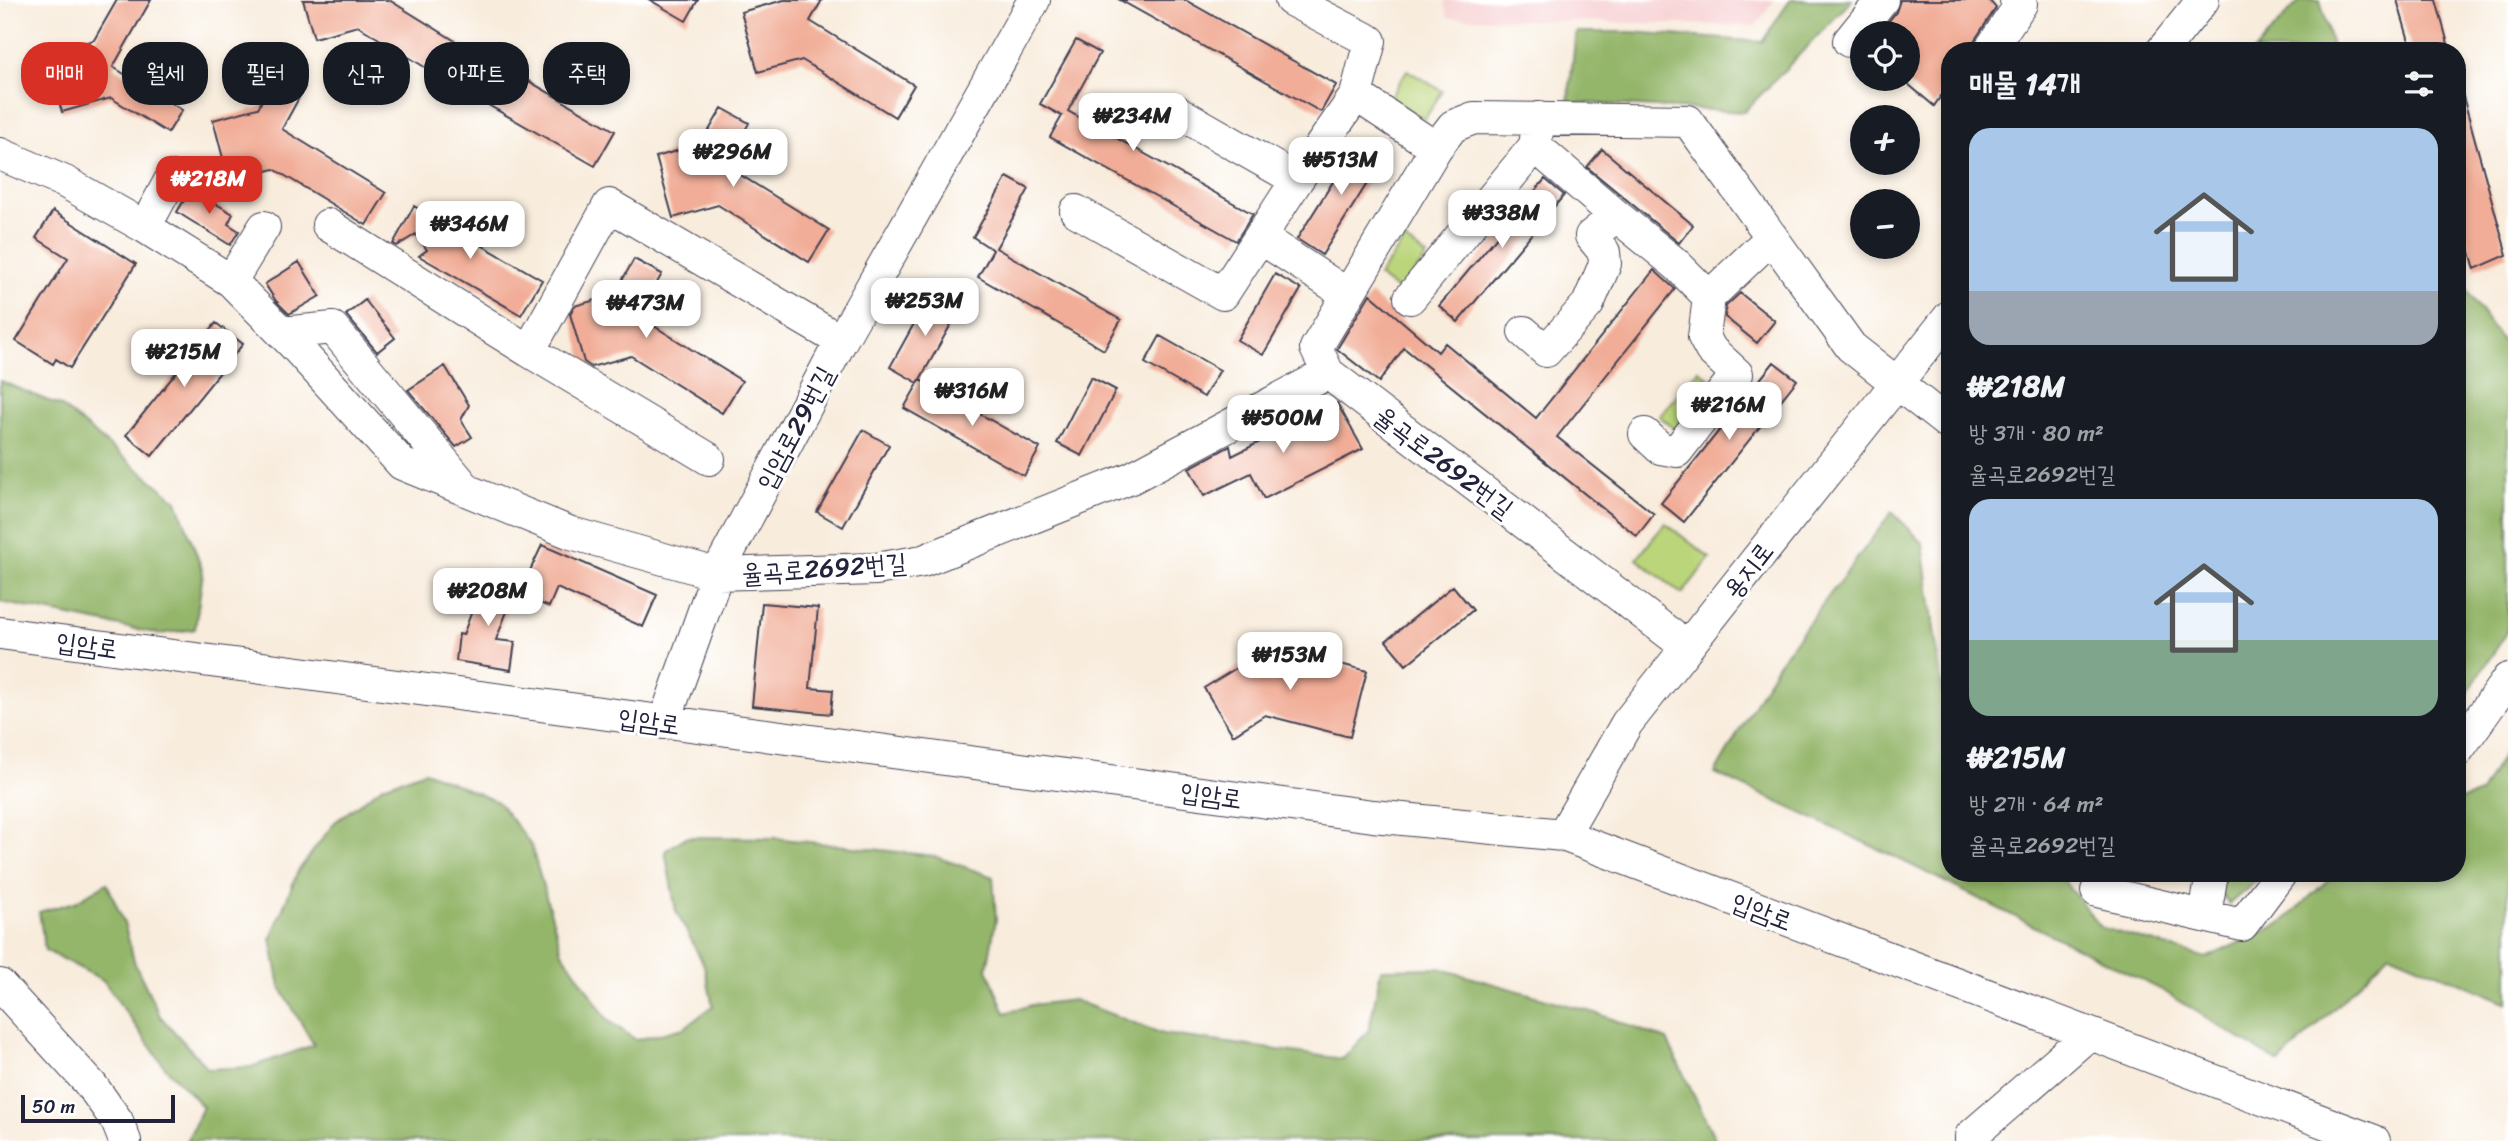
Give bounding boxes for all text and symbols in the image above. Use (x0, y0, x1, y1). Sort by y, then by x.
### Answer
map controls (1850, 21, 1920, 259)
button: locate (1850, 21, 1920, 91)
chip: 매매 (21, 42, 108, 105)
chip: 월세 (122, 42, 208, 105)
chip: 필터 (222, 42, 309, 105)
chip: 신규 (323, 42, 410, 105)
chip: 아파트 (424, 42, 529, 105)
chip: 주택 (543, 42, 630, 105)
text: 매물 14개 (1969, 57, 2081, 111)
icon: filters (2400, 65, 2438, 103)
pin: ₩234M (1084, 94, 1182, 153)
text: ₩234M (1095, 95, 1171, 136)
button: + (1850, 105, 1920, 175)
pin: ₩296M (684, 130, 782, 189)
text: ₩296M (695, 131, 771, 172)
pin: ₩513M (1292, 138, 1390, 197)
text: ₩513M (1304, 139, 1378, 180)
pin: ₩218M (160, 156, 258, 216)
text: ₩218M (172, 158, 246, 199)
icon: home (2141, 174, 2267, 300)
button: − (1850, 189, 1920, 259)
pin: ₩338M (1453, 190, 1551, 250)
text: ₩338M (1464, 192, 1540, 233)
pin: ₩346M (421, 202, 519, 261)
text: ₩346M (432, 203, 508, 244)
pin: ₩253M (876, 278, 974, 338)
pin: ₩473M (597, 280, 695, 340)
text: ₩253M (887, 280, 963, 321)
text: ₩473M (608, 282, 684, 323)
pin: ₩215M (135, 330, 233, 389)
text: ₩215M (147, 331, 221, 372)
street label: 입암로29번길 (743, 357, 847, 499)
text: ₩218M (1969, 359, 2065, 413)
pin: ₩316M (923, 368, 1021, 428)
text: ₩316M (936, 370, 1008, 411)
pin: ₩216M (1680, 382, 1778, 442)
text: ₩216M (1693, 384, 1765, 425)
street label: 율곡로2692번길 (1364, 394, 1524, 530)
pin: ₩500M (1234, 396, 1332, 455)
text: ₩500M (1243, 397, 1323, 438)
text: 방 3개 · 80 m² (1969, 413, 2104, 454)
text: 율곡로2692번길 (1969, 454, 2115, 495)
street label: 용지로 (1711, 531, 1785, 609)
street label: 율곡로2692번길 (740, 539, 908, 597)
icon: home (2141, 545, 2267, 671)
pin: ₩208M (439, 568, 537, 628)
text: ₩208M (449, 570, 527, 611)
street label: 입암로 (53, 618, 121, 672)
pin: ₩153M (1241, 632, 1339, 692)
text: ₩153M (1253, 634, 1327, 675)
street label: 입암로 (615, 694, 683, 748)
text: ₩215M (1969, 730, 2065, 784)
street label: 입암로 (1177, 768, 1245, 822)
text: 방 2개 · 64 m² (1969, 784, 2104, 825)
text: 율곡로2692번길 (1969, 825, 2115, 866)
street label: 입암로 (1724, 878, 1800, 944)
text: 50 m (32, 1090, 75, 1123)
scale bar (21, 1092, 175, 1124)

